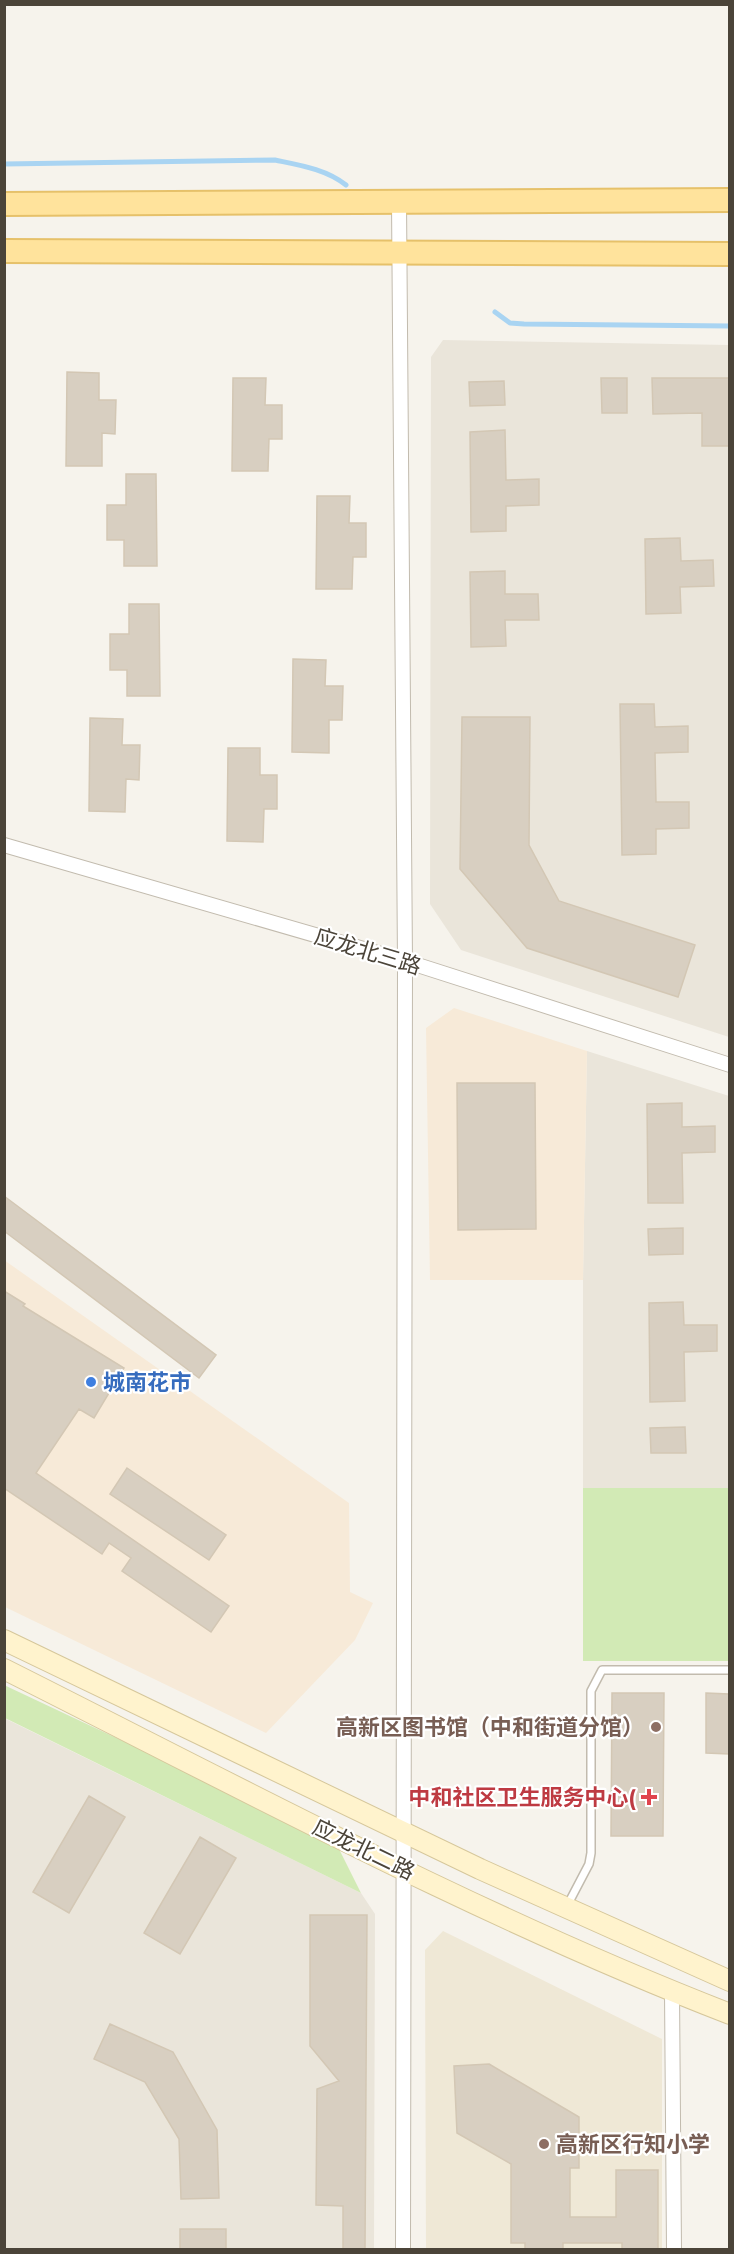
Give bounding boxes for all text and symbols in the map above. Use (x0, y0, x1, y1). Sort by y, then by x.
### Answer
street label: 应龙北三路 (311, 920, 425, 982)
place label: 城南花市 (103, 1366, 191, 1398)
marker: 城南花市 (84, 1375, 98, 1389)
place label: 高新区图书馆（中和街道分馆） (336, 1711, 644, 1743)
marker: 高新区图书馆（中和街道分馆） (649, 1720, 663, 1734)
place label: 中和社区卫生服务中心( (408, 1781, 636, 1813)
marker: 中和社区卫生服务中心( (640, 1788, 658, 1806)
street label: 应龙北二路 (308, 1811, 420, 1887)
place label: 高新区行知小学 (556, 2128, 710, 2160)
marker: 高新区行知小学 (537, 2137, 551, 2151)

